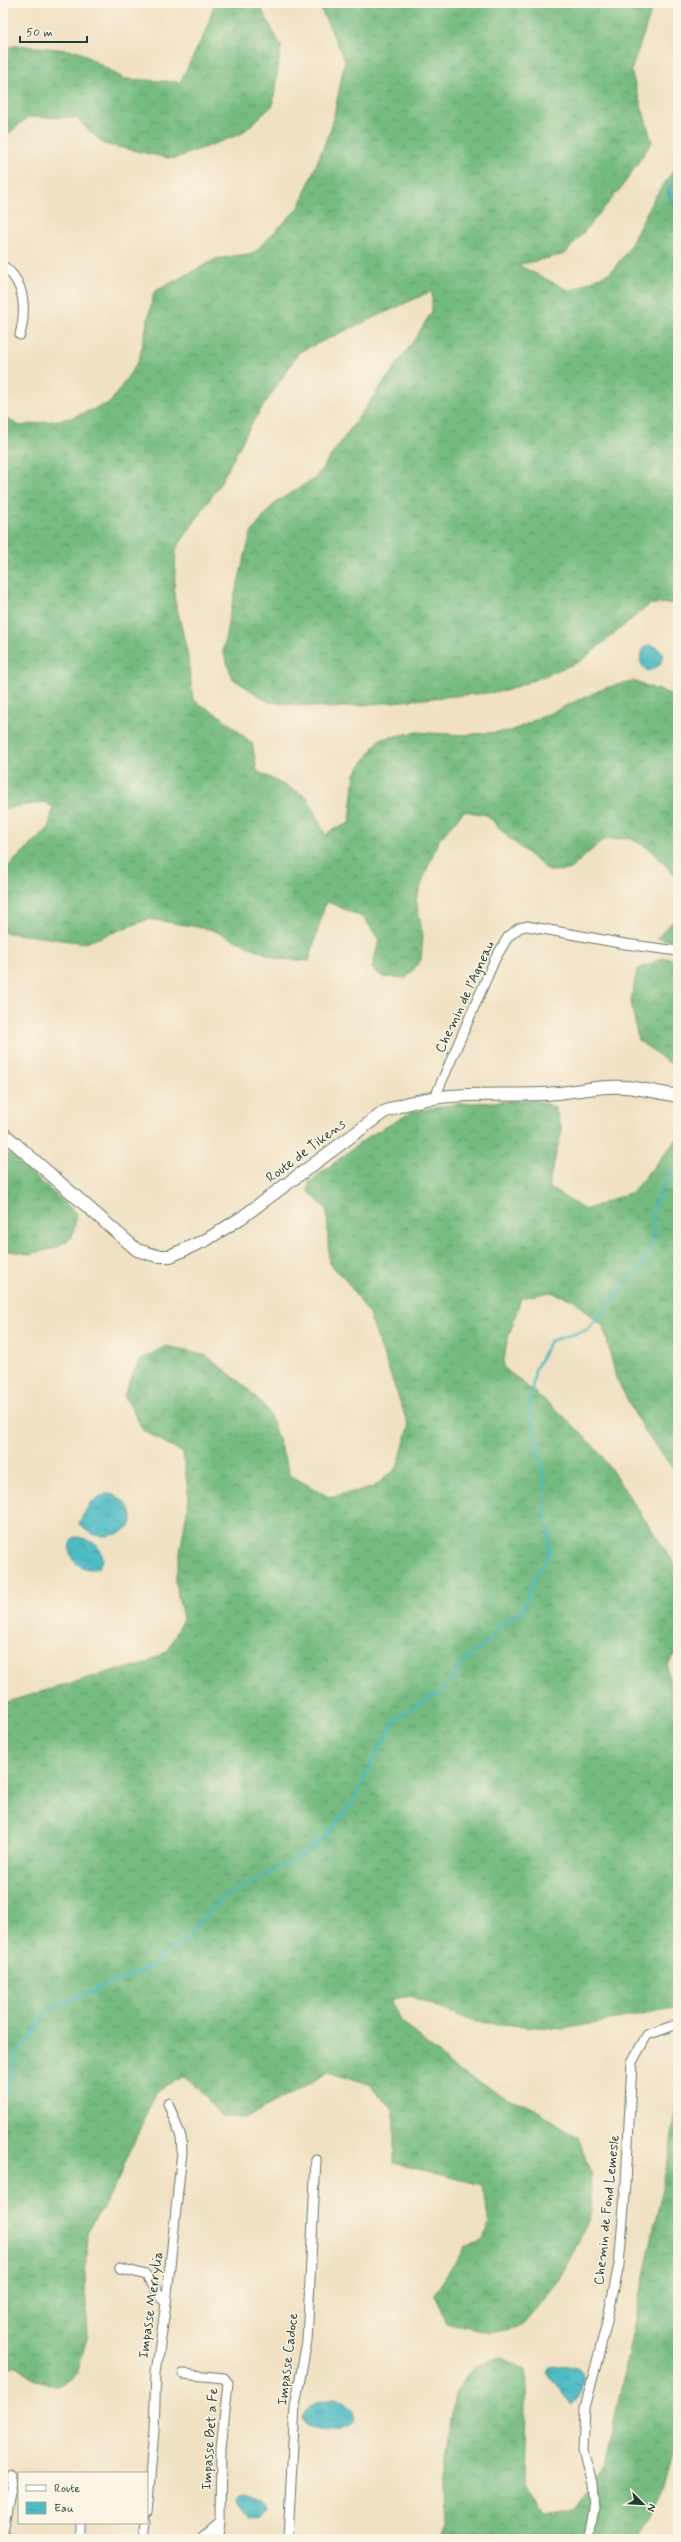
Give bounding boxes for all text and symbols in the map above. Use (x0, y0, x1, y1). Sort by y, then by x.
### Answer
scale bar (20, 18, 87, 44)
text: 50 m (26, 25, 53, 41)
street label: Chemin de l’Agneau (431, 938, 499, 1056)
street label: Route de Tikens (263, 1115, 349, 1187)
street label: Chemin de Fond Lemesle (590, 2134, 624, 2286)
street label: Impasse Merrylia (135, 2250, 167, 2360)
street label: Impasse Cadoce (273, 2311, 303, 2406)
street label: Impasse Bet a Fe (197, 2387, 223, 2491)
legend (18, 2472, 148, 2524)
text: Route (54, 2481, 80, 2497)
north arrow (623, 2484, 663, 2524)
text: Eau (54, 2501, 74, 2517)
text: N (643, 2501, 659, 2514)

